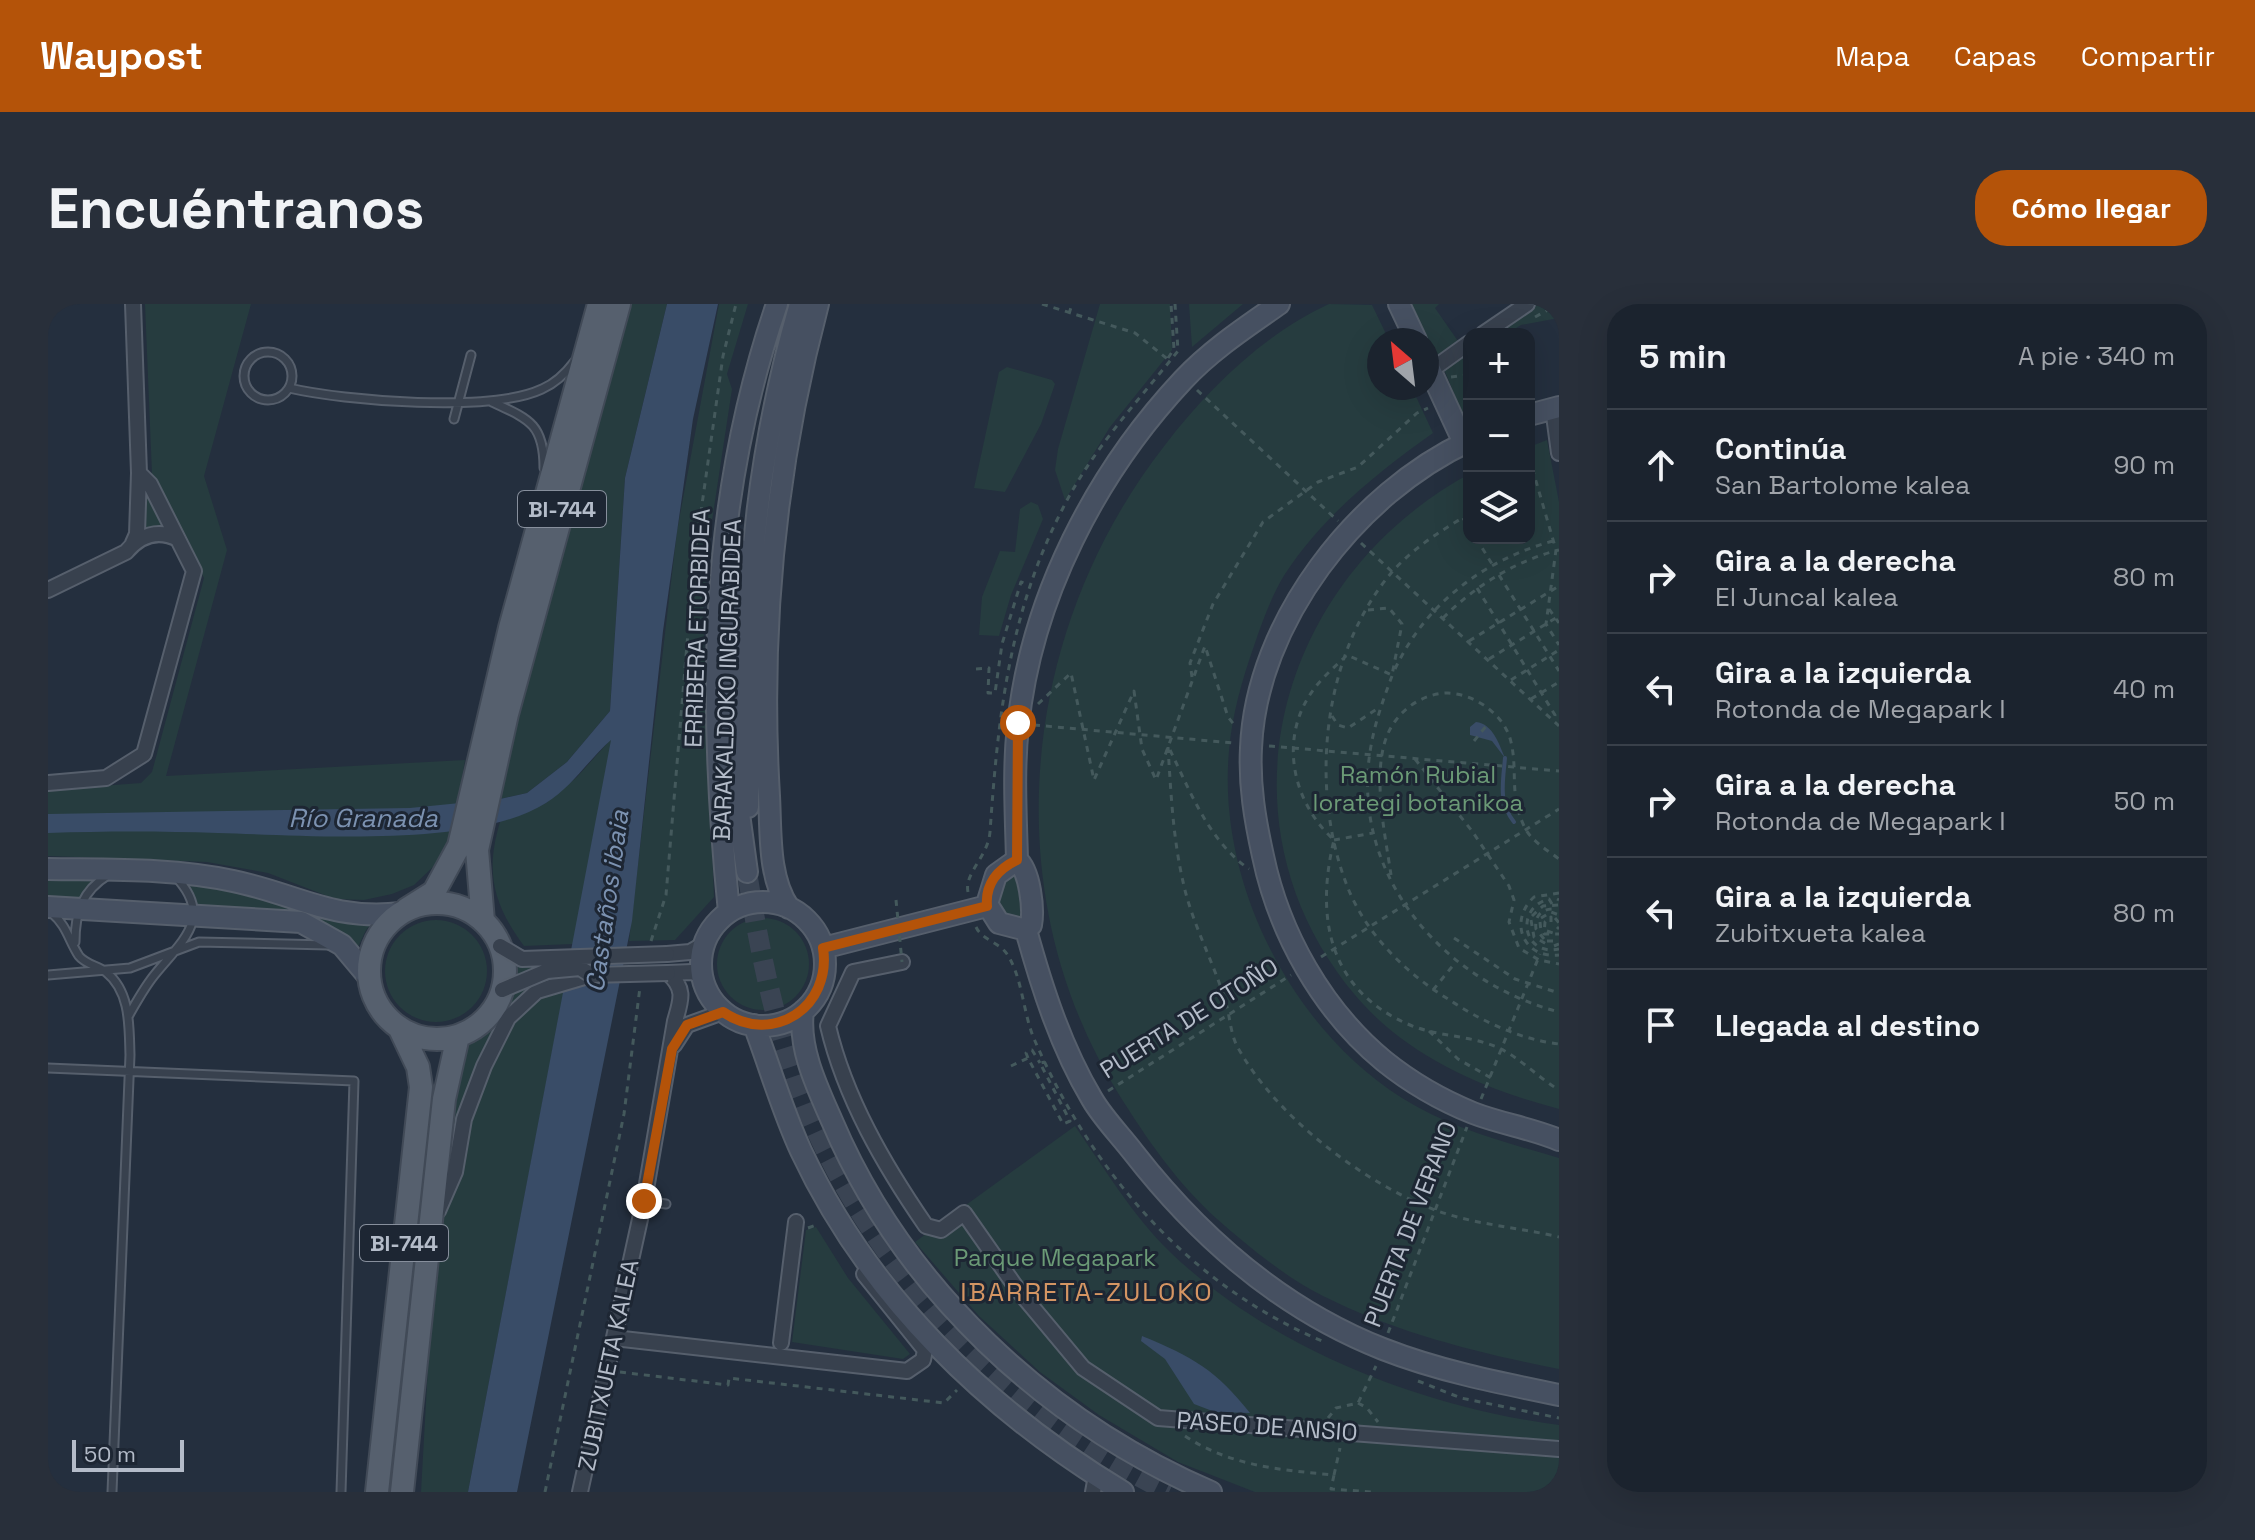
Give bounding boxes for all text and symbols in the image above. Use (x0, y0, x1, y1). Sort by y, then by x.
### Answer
text: Waypost (40, 32, 203, 80)
text: Mapa (1835, 38, 1910, 74)
text: Capas (1954, 38, 2037, 74)
text: Compartir (2081, 38, 2215, 74)
button: Cómo llegar (1975, 170, 2207, 246)
text: Encuéntranos (48, 173, 424, 244)
north arrow (1367, 328, 1439, 400)
map controls (1463, 328, 1535, 544)
button: + (1463, 328, 1535, 400)
text: 5 min (1639, 335, 1727, 378)
text: A pie · 340 m (2018, 339, 2175, 373)
button: − (1463, 400, 1535, 472)
text: Continúa (1715, 429, 1846, 468)
icon: ahead (1639, 443, 1683, 487)
text: 90 m (2113, 448, 2175, 482)
text: San Bartolome kalea (1715, 468, 1970, 502)
button: layers (1463, 472, 1535, 544)
road number: BI-744 (518, 491, 606, 527)
street label: ERRIBERA ETORBIDEA (677, 508, 717, 748)
street label: BARAKALDOKO INGURABIDEA (706, 518, 748, 842)
text: Gira a la derecha (1715, 541, 1956, 580)
icon: right (1639, 555, 1683, 599)
text: 80 m (2113, 560, 2175, 594)
text: El Juncal kalea (1715, 580, 1898, 614)
text: Gira a la izquierda (1715, 653, 1971, 692)
icon: left (1639, 667, 1683, 711)
text: 40 m (2113, 672, 2175, 706)
text: Rotonda de Megapark I (1715, 692, 2006, 726)
route start (1000, 705, 1036, 741)
park label: Ramón Rubial lorategi botanikoa (1313, 759, 1524, 818)
text: Gira a la derecha (1715, 765, 1956, 804)
icon: right (1639, 779, 1683, 823)
text: 50 m (2114, 784, 2175, 818)
water label: Río Granada (288, 801, 439, 835)
text: Rotonda de Megapark I (1715, 804, 2006, 838)
water label: Castaños ibaia (577, 807, 637, 994)
text: Gira a la izquierda (1715, 877, 1971, 916)
icon: left (1639, 891, 1683, 935)
text: 80 m (2113, 896, 2175, 930)
text: Zubitxueta kalea (1715, 916, 1926, 950)
street label: PUERTA DE OTOÑO (1094, 951, 1284, 1085)
icon: arrive (1639, 1003, 1683, 1047)
text: Llegada al destino (1715, 1006, 1980, 1045)
street label: PUERTA DE VERANO (1356, 1117, 1464, 1331)
route end (626, 1183, 662, 1219)
road number: BI-744 (360, 1225, 448, 1261)
park label: Parque Megapark (954, 1242, 1156, 1273)
street label: ZUBITXUETA KALEA (570, 1257, 646, 1473)
district label: IBARRETA-ZULOKO (960, 1275, 1214, 1309)
street label: PASEO DE ANSIO (1175, 1404, 1359, 1448)
scale bar (72, 1436, 184, 1472)
text: 50 m (84, 1440, 136, 1468)

